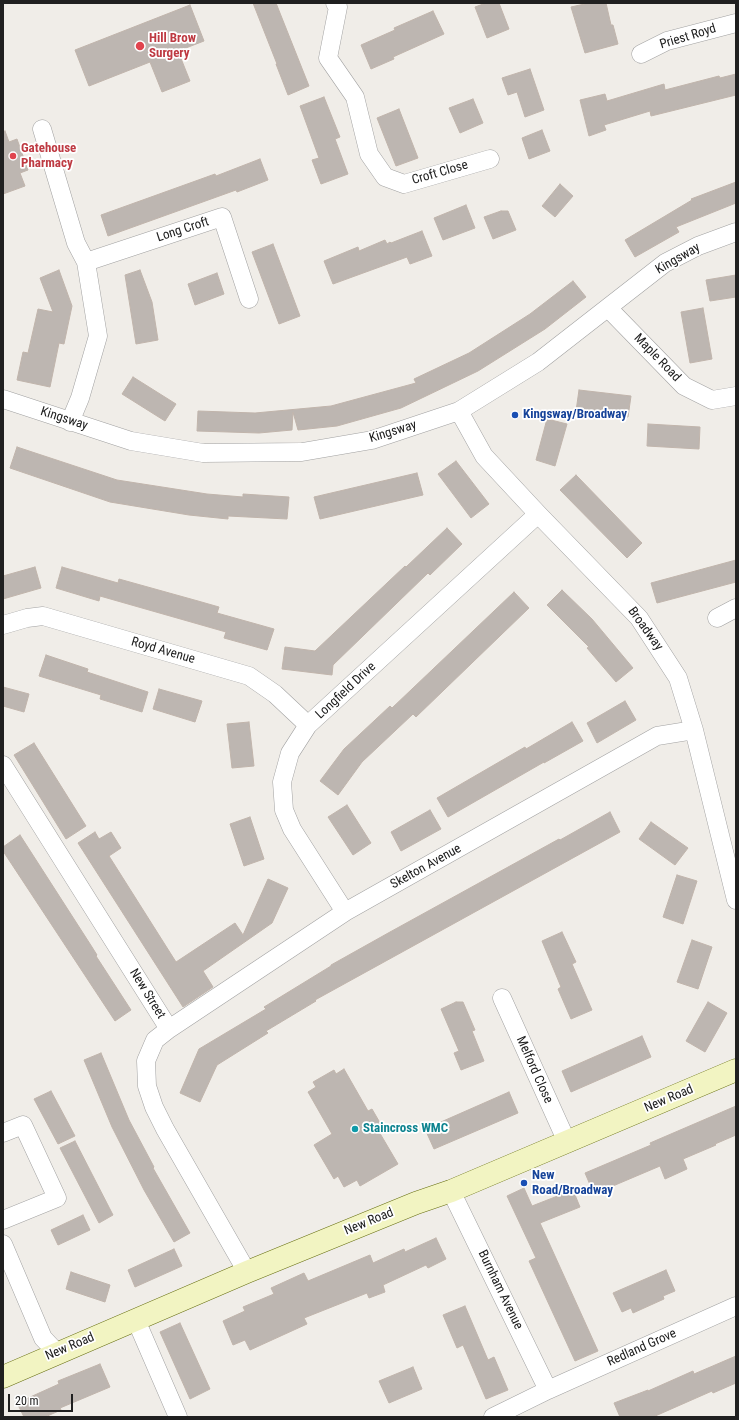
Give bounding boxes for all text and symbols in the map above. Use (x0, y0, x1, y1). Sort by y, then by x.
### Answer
street label: Priest Royd (658, 21, 718, 53)
place label: Hill Brow Surgery (149, 31, 196, 62)
marker: Hill Brow Surgery (134, 40, 146, 52)
place label: Gatehouse Pharmacy (21, 141, 76, 172)
marker: Gatehouse Pharmacy (8, 151, 18, 161)
street label: Croft Close (410, 158, 470, 188)
street label: Long Croft (155, 214, 211, 246)
street label: Kingsway (653, 240, 703, 278)
street label: Maple Road (630, 331, 684, 385)
street label: Kingsway (38, 404, 90, 434)
place label: Kingsway/Broadway (523, 407, 627, 423)
marker: Kingsway/Broadway (510, 410, 520, 420)
street label: Kingsway (367, 417, 419, 447)
street label: Broadway (624, 604, 666, 654)
street label: Royd Avenue (129, 634, 197, 668)
street label: Longfield Drive (313, 659, 379, 723)
street label: Skelton Avenue (388, 841, 464, 893)
street label: New Street (126, 966, 168, 1022)
street label: Melford Close (512, 1034, 556, 1106)
street label: New Road (642, 1082, 696, 1116)
place label: Staincross WMC (363, 1121, 448, 1137)
marker: Staincross WMC (350, 1124, 360, 1134)
place label: New Road/Broadway (532, 1168, 613, 1199)
marker: New Road/Broadway (519, 1178, 529, 1188)
street label: New Road (342, 1205, 396, 1239)
street label: Burnham Avenue (474, 1248, 526, 1332)
street label: Redland Grove (605, 1326, 679, 1370)
street label: New Road (43, 1330, 97, 1364)
scale bar (10, 1386, 75, 1412)
text: 20 m (15, 1394, 39, 1408)

